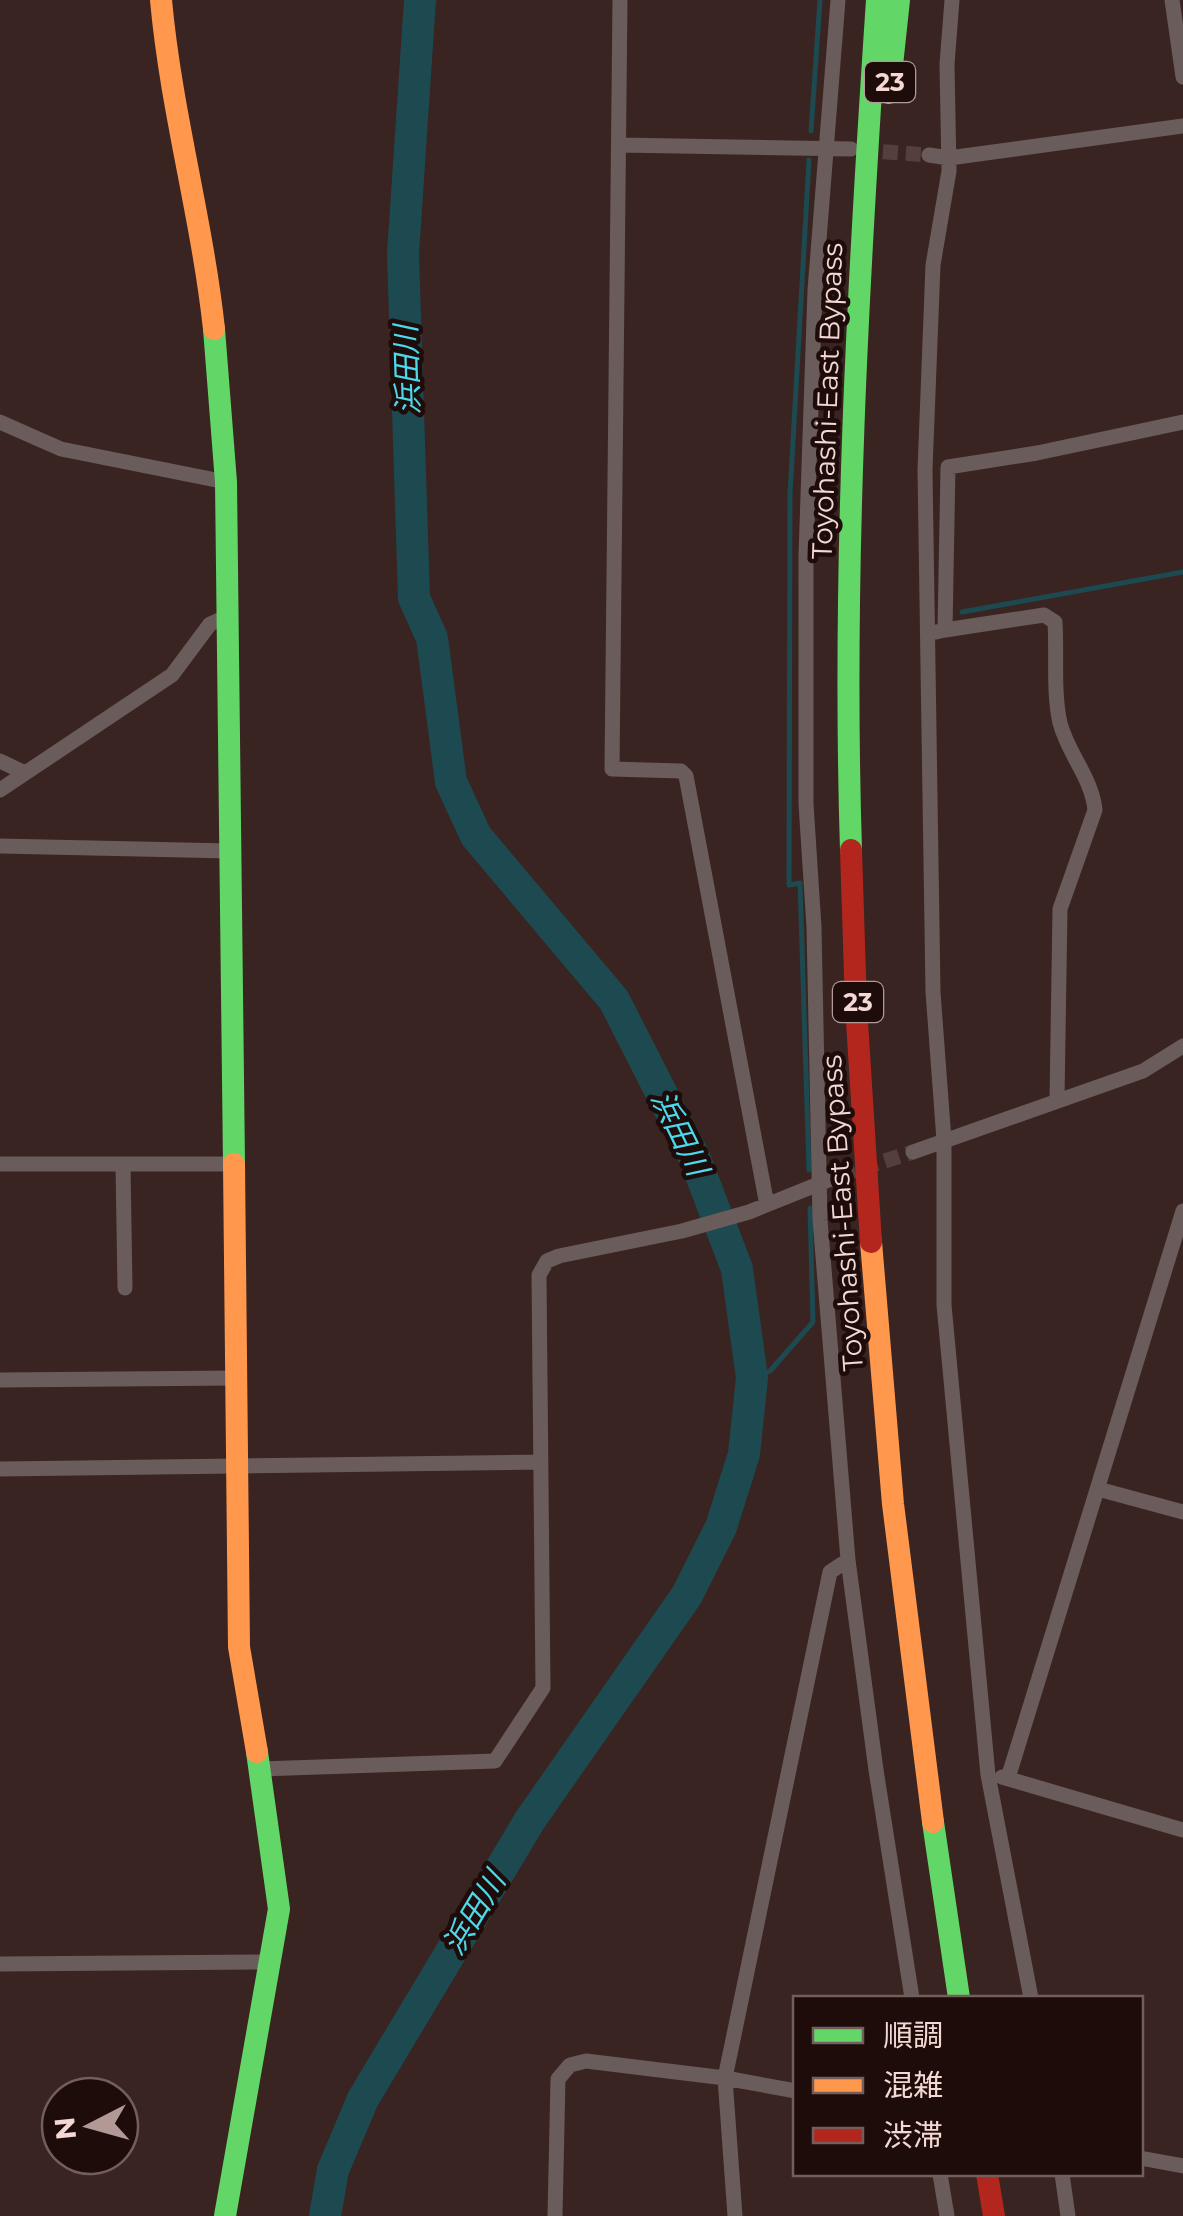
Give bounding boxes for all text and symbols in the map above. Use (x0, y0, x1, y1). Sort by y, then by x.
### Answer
road number: 23 (865, 62, 915, 102)
street label: Toyohashi-East Bypass (804, 242, 850, 560)
water label: 浜田川 (387, 321, 427, 416)
road number: 23 (833, 982, 883, 1022)
street label: Toyohashi-East Bypass (814, 1054, 870, 1372)
water label: 浜田川 (644, 1084, 718, 1184)
water label: 浜田川 (435, 1862, 515, 1961)
legend (793, 1996, 1143, 2176)
text: 順調 (883, 2017, 943, 2054)
text: 混雑 (883, 2067, 943, 2104)
north arrow (40, 2076, 140, 2176)
text: N (47, 2116, 83, 2142)
text: 渋滞 (883, 2117, 943, 2154)

